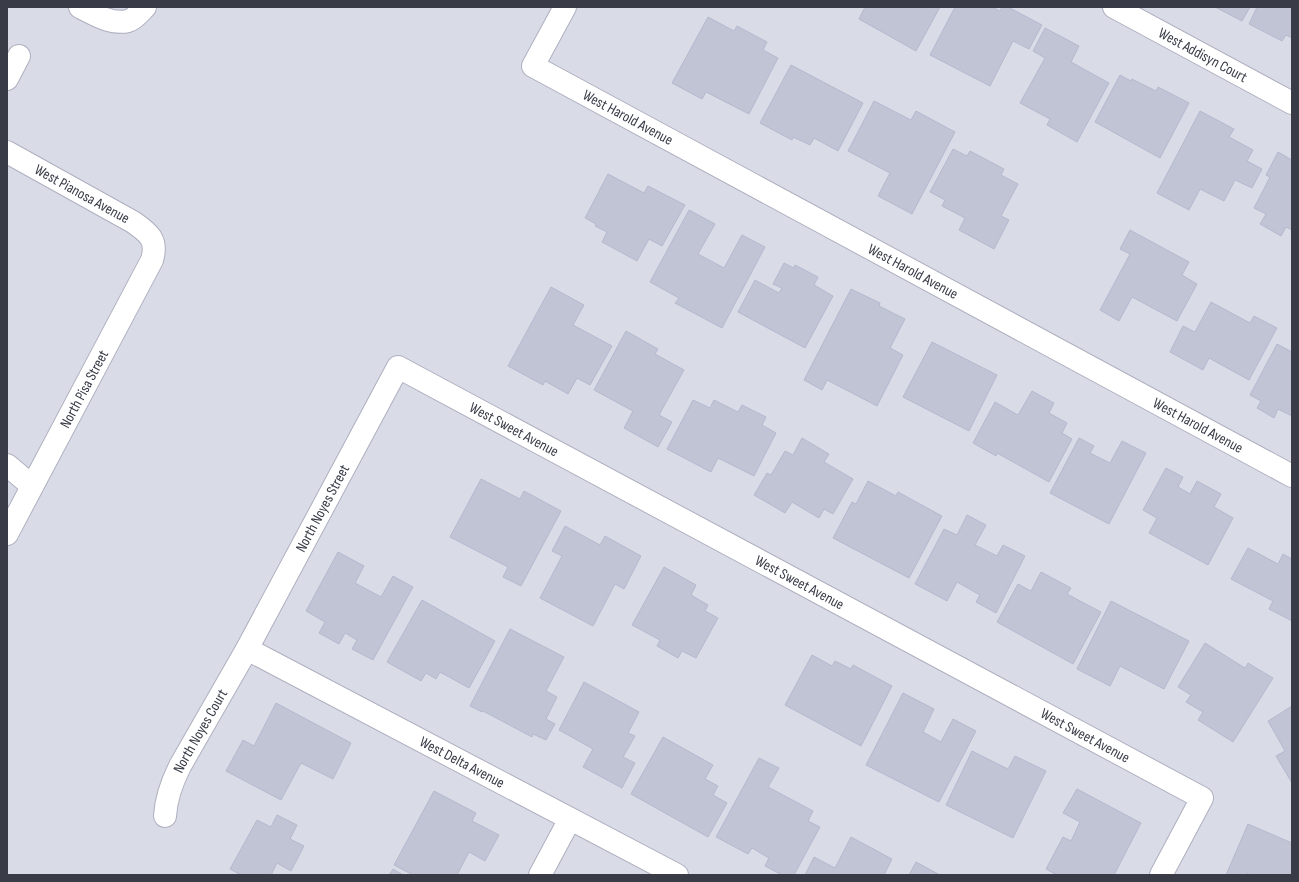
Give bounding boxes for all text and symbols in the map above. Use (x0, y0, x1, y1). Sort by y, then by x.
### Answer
street label: West Addisyn Court (1155, 24, 1251, 87)
street label: West Harold Avenue (579, 86, 676, 150)
street label: West Pianosa Avenue (31, 160, 133, 228)
street label: West Harold Avenue (864, 240, 961, 304)
street label: North Pisa Street (56, 346, 113, 432)
street label: West Harold Avenue (1149, 394, 1246, 458)
street label: West Sweet Avenue (466, 398, 562, 461)
street label: North Noyes Street (292, 461, 354, 556)
street label: West Sweet Avenue (752, 551, 847, 614)
street label: North Noyes Court (169, 685, 232, 776)
street label: West Sweet Avenue (1037, 704, 1133, 767)
street label: West Delta Avenue (416, 732, 508, 793)

